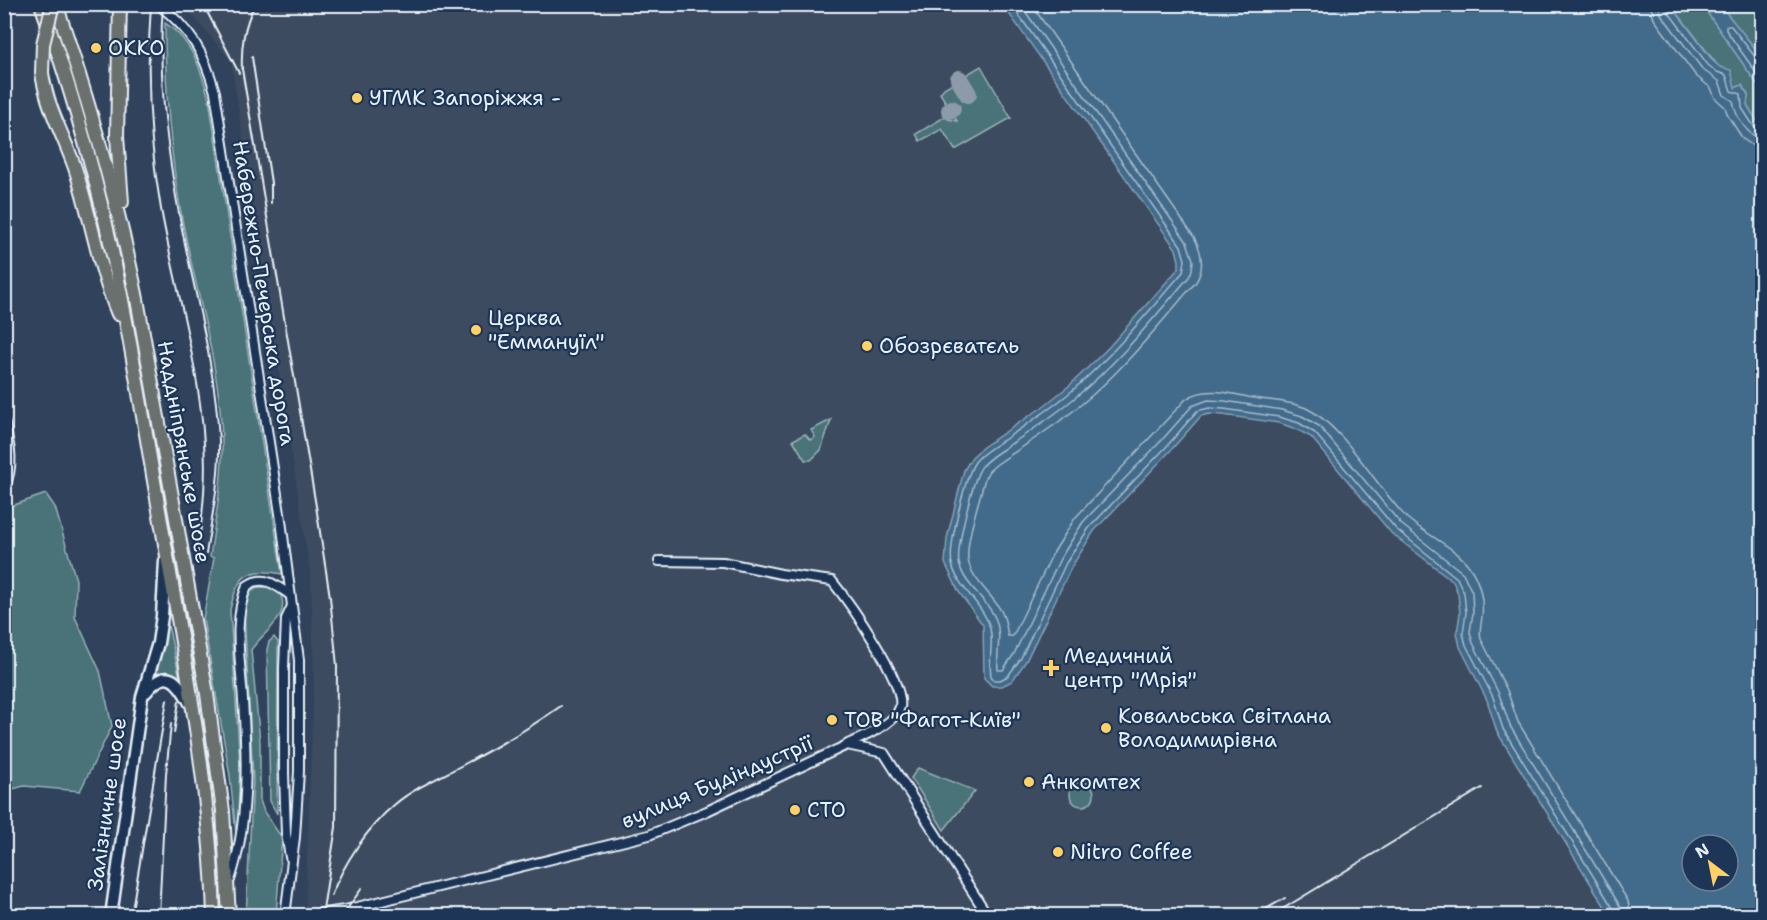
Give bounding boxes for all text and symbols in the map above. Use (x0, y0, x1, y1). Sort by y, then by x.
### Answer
place label: ОККО (108, 34, 164, 62)
marker: ОККО (89, 41, 103, 55)
place label: УГМК Запоріжжя - (369, 84, 561, 112)
marker: УГМК Запоріжжя - (350, 91, 364, 105)
street label: Набережно-Печерська дорога (226, 138, 302, 448)
place label: Церква "Еммануїл" (488, 304, 605, 356)
marker: Церква "Еммануїл" (469, 323, 483, 337)
place label: Обозрєватєль (879, 332, 1019, 360)
street label: Наддніпрянське шосе (151, 339, 217, 565)
marker: Обозрєватєль (860, 339, 874, 353)
place label: Медичний центр "Мрія" (1064, 642, 1197, 694)
marker: Медичний центр "Мрія" (1042, 659, 1060, 677)
place label: Ковальська Світлана Володимирівна (1118, 702, 1331, 754)
place label: ТОВ "Фагот-Київ" (844, 706, 1021, 734)
marker: ТОВ "Фагот-Київ" (825, 713, 839, 727)
street label: Залізничне шосе (81, 715, 133, 893)
marker: Ковальська Світлана Володимирівна (1099, 721, 1113, 735)
street label: вулиця Будіндустрії (617, 728, 818, 835)
place label: Анкомтех (1041, 768, 1140, 796)
marker: Анкомтех (1022, 775, 1036, 789)
place label: СТО (807, 796, 846, 824)
marker: СТО (788, 803, 802, 817)
north arrow (1680, 833, 1740, 893)
place label: Nitro Coffee (1070, 838, 1193, 866)
text: N (1691, 838, 1713, 863)
marker: Nitro Coffee (1051, 845, 1065, 859)

